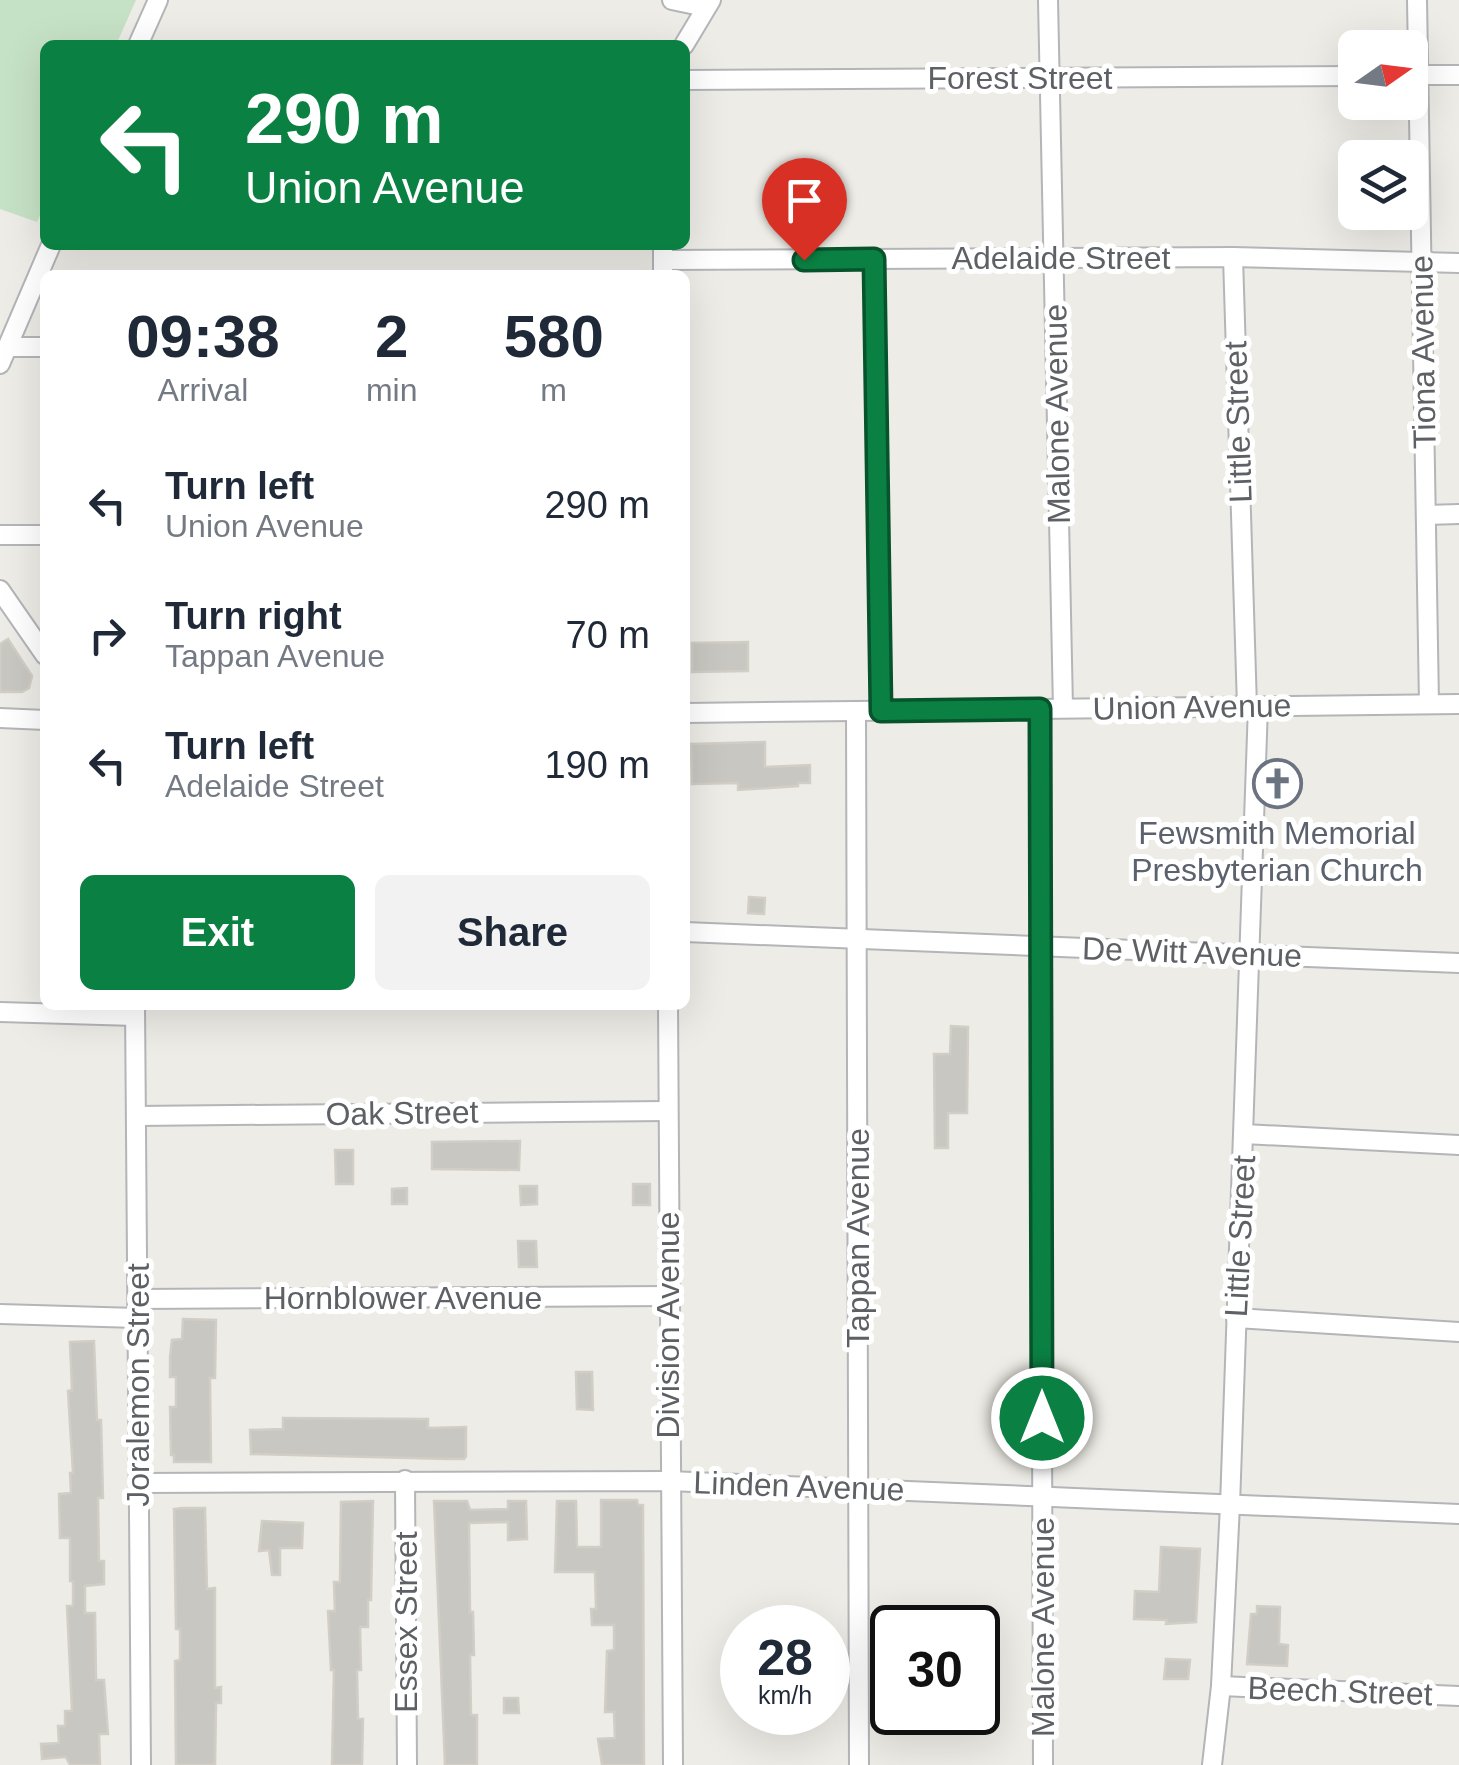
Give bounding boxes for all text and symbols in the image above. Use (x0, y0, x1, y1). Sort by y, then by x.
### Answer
north arrow (1338, 30, 1428, 120)
map controls (1338, 30, 1428, 230)
street label: Forest Street (928, 60, 1113, 96)
icon: left (80, 80, 210, 210)
text: 290 m (245, 80, 443, 158)
button: layers (1338, 140, 1428, 230)
pin (762, 158, 847, 261)
text: Union Avenue (245, 162, 524, 213)
icon: arrive (777, 173, 832, 228)
street label: Adelaide Street (952, 240, 1171, 276)
street label: Tiona Avenue (1403, 255, 1443, 449)
text: 09:38 (126, 303, 280, 370)
text: 2 (375, 303, 408, 370)
text: 580 (504, 303, 604, 370)
street label: Malone Avenue (1037, 304, 1077, 524)
street label: Little Street (1217, 340, 1259, 504)
text: Arrival (158, 372, 248, 408)
text: min (366, 372, 417, 408)
text: m (540, 372, 567, 408)
text: Turn left (165, 465, 314, 507)
icon: left (80, 478, 135, 533)
text: 290 m (544, 484, 650, 526)
text: Union Avenue (165, 508, 364, 544)
text: Turn right (165, 595, 342, 637)
icon: right (80, 608, 135, 663)
text: 70 m (566, 614, 650, 656)
text: Tappan Avenue (165, 638, 385, 674)
street label: Union Avenue (1092, 687, 1292, 727)
text: Turn left (165, 725, 314, 767)
icon: left (80, 738, 135, 793)
text: 190 m (544, 744, 650, 786)
church icon: Fewsmith Memorial Presbyterian Church (1251, 757, 1303, 809)
text: Adelaide Street (165, 768, 384, 804)
place label: Fewsmith Memorial Presbyterian Church (1131, 815, 1423, 888)
button: Exit (80, 875, 355, 990)
button: Share (375, 875, 650, 990)
street label: De Witt Avenue (1081, 930, 1303, 974)
street label: Oak Street (325, 1094, 479, 1132)
street label: Tappan Avenue (840, 1128, 876, 1348)
street label: Little Street (1218, 1154, 1262, 1318)
street label: Division Avenue (650, 1211, 686, 1439)
street label: Joralemon Street (120, 1263, 156, 1507)
street label: Hornblower Avenue (264, 1280, 542, 1316)
position arrow (990, 1366, 1094, 1470)
street label: Linden Avenue (693, 1464, 905, 1508)
street label: Malone Avenue (1025, 1517, 1061, 1737)
street label: Essex Street (388, 1531, 424, 1713)
speed limit sign: 30 (870, 1605, 1000, 1735)
text: 28 (757, 1630, 813, 1686)
street label: Beech Street (1247, 1670, 1433, 1712)
text: km/h (758, 1681, 812, 1709)

